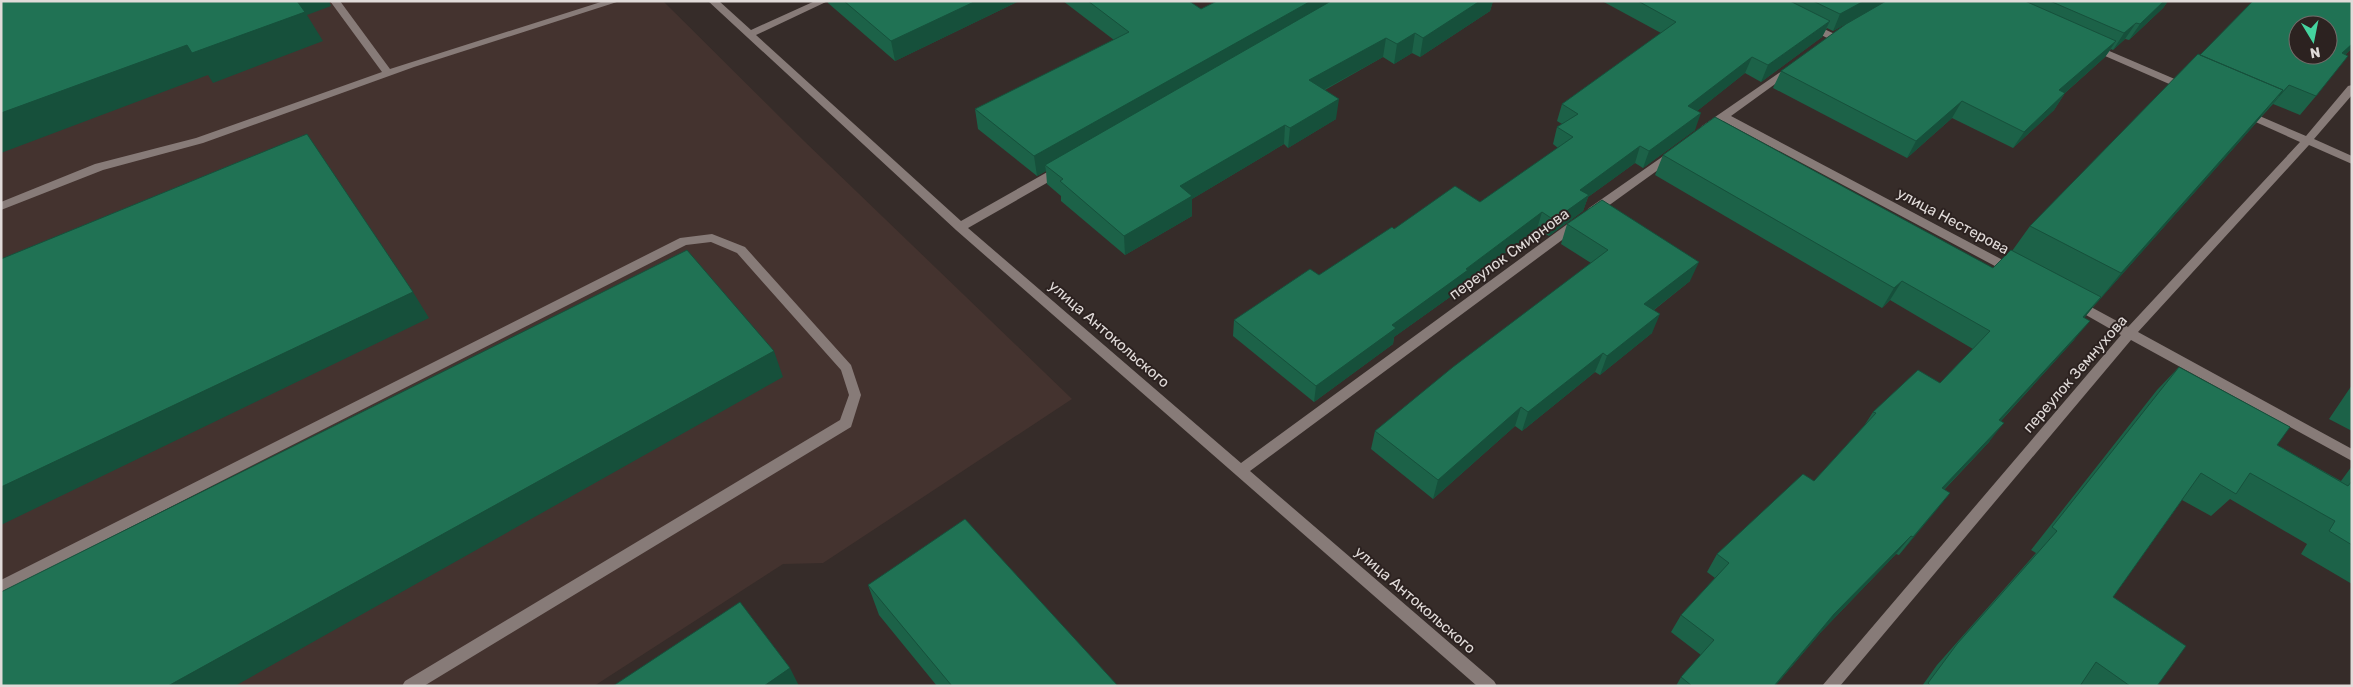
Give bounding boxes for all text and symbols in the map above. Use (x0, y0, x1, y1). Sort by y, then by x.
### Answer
north arrow (2288, 15, 2338, 65)
text: N (2309, 43, 2322, 62)
street label: улица Нестерова (1894, 184, 2012, 258)
street label: переулок Смирнова (1446, 204, 1572, 304)
street label: улица Антокольского (1045, 277, 1173, 391)
street label: переулок Земнухова (2019, 312, 2131, 436)
street label: улица Антокольского (1351, 543, 1479, 657)

